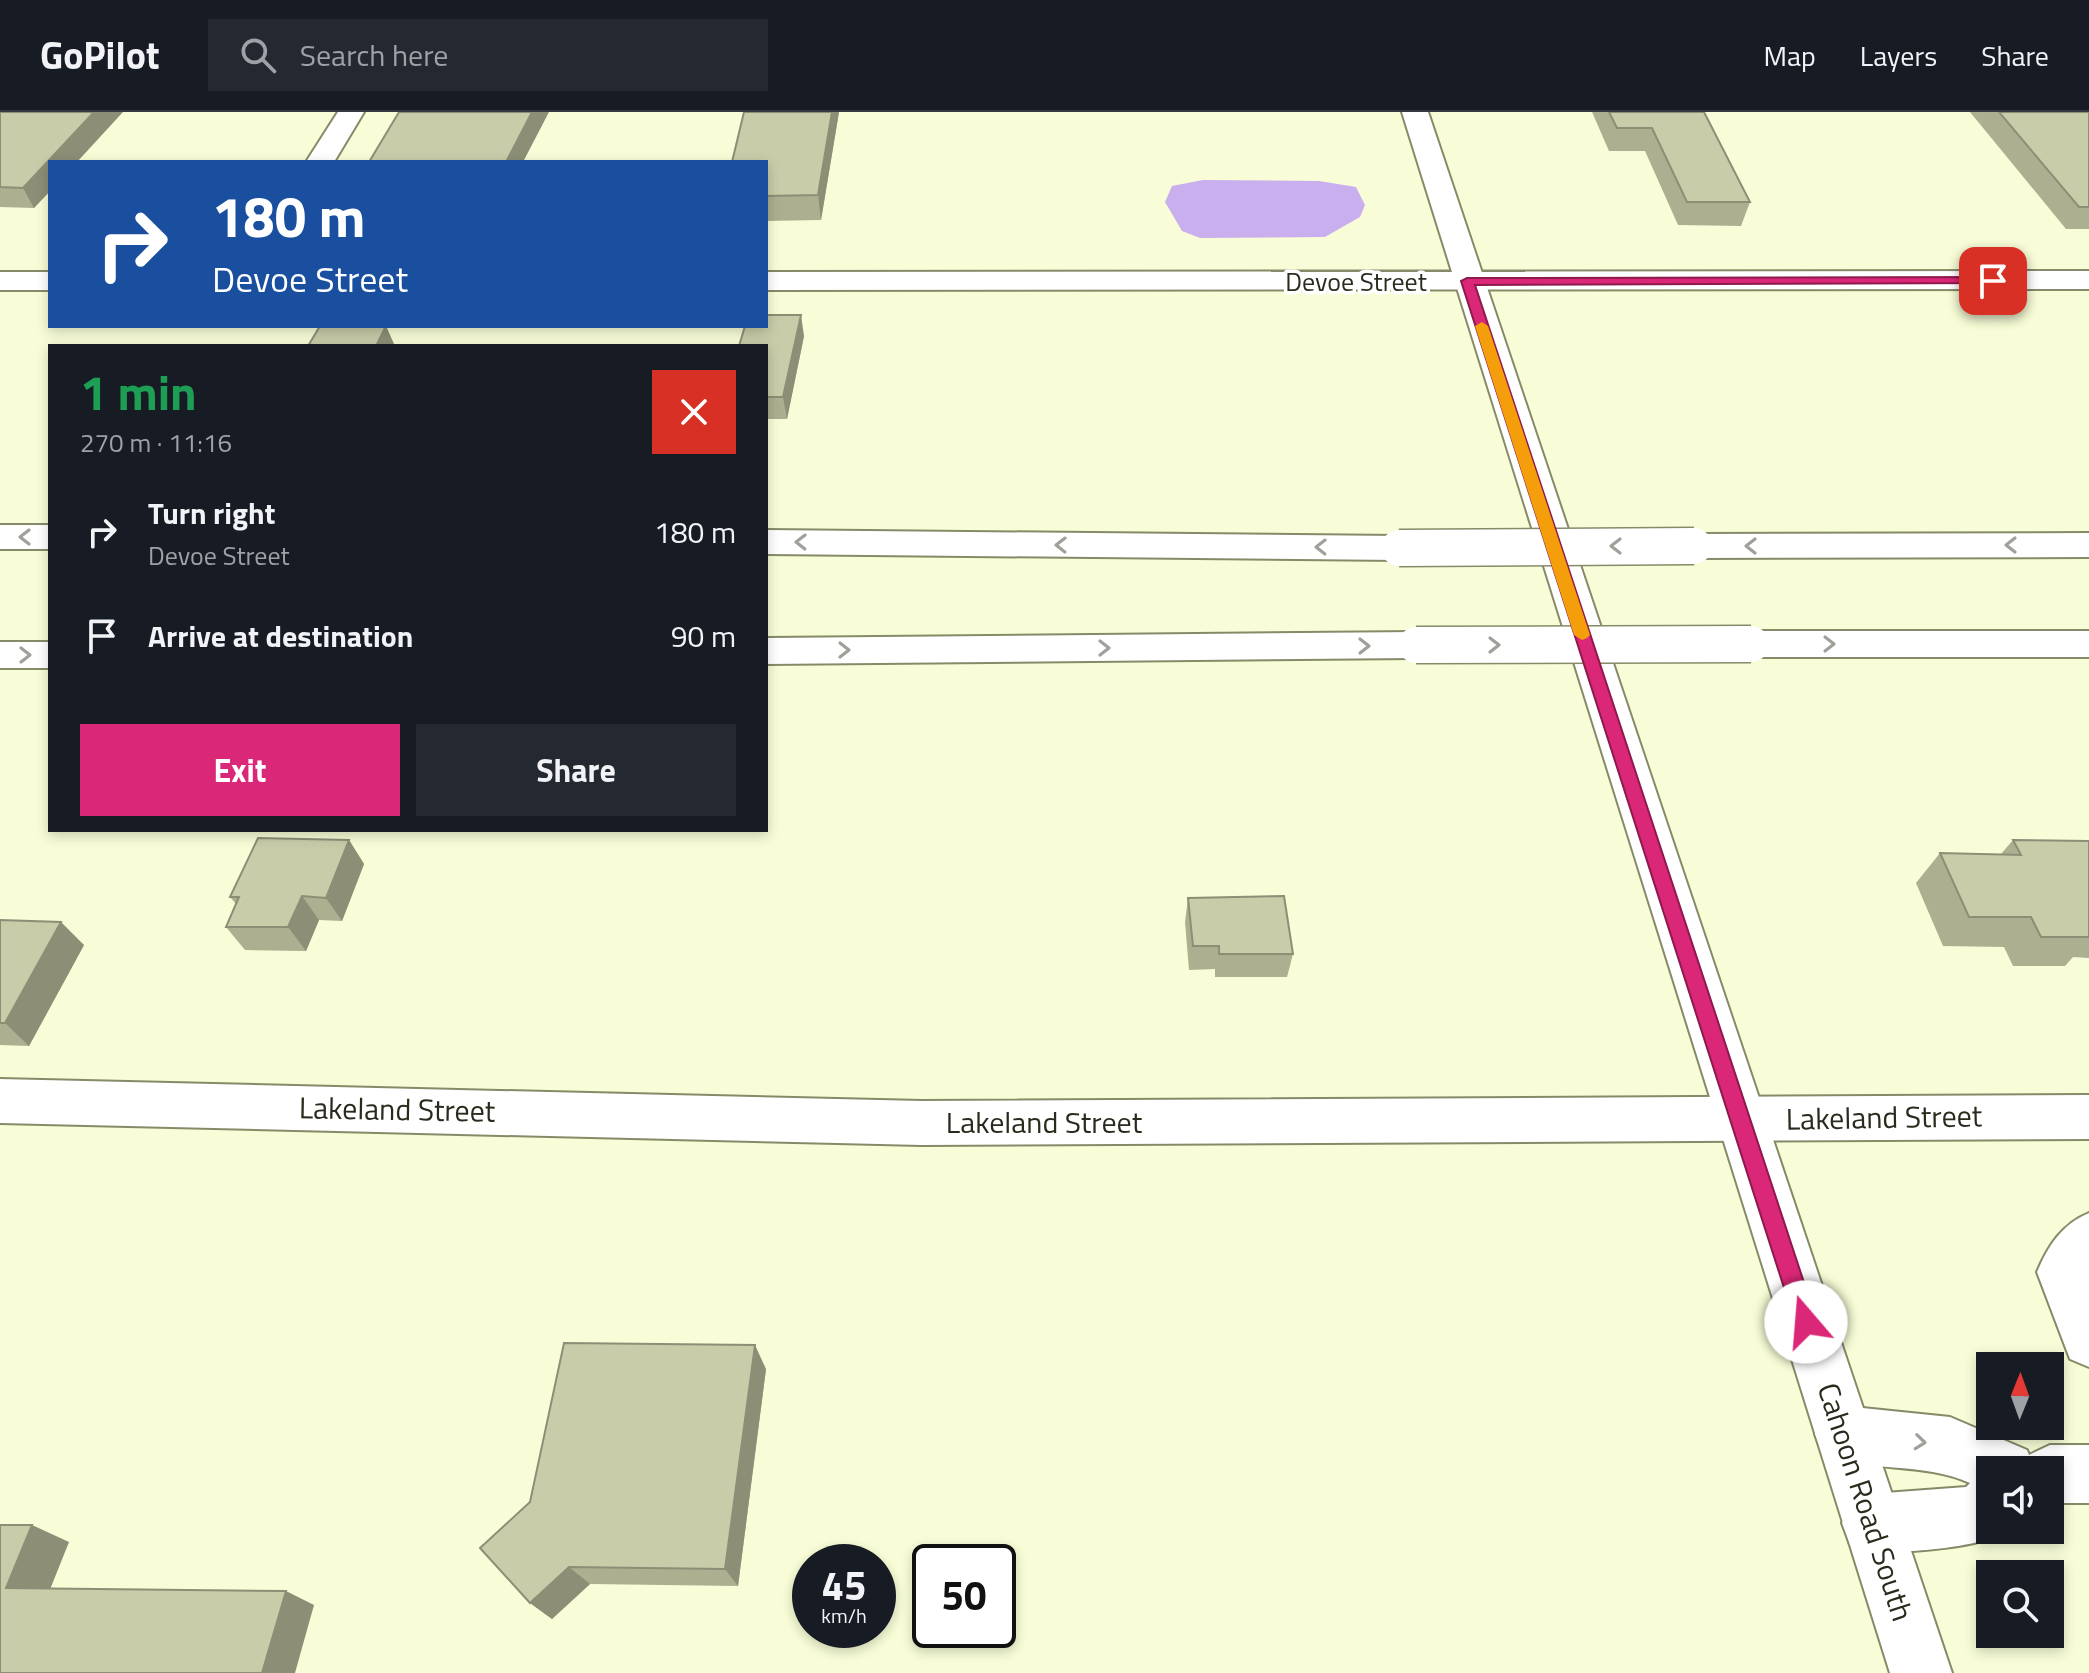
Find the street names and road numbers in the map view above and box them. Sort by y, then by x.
street label: Devoe Street [1285,262,1427,301]
street label: Lakeland Street [298,1084,496,1134]
street label: Lakeland Street [1785,1092,1983,1142]
street label: Lakeland Street [946,1099,1143,1145]
street label: Cahoon Road South [1806,1377,1926,1627]

